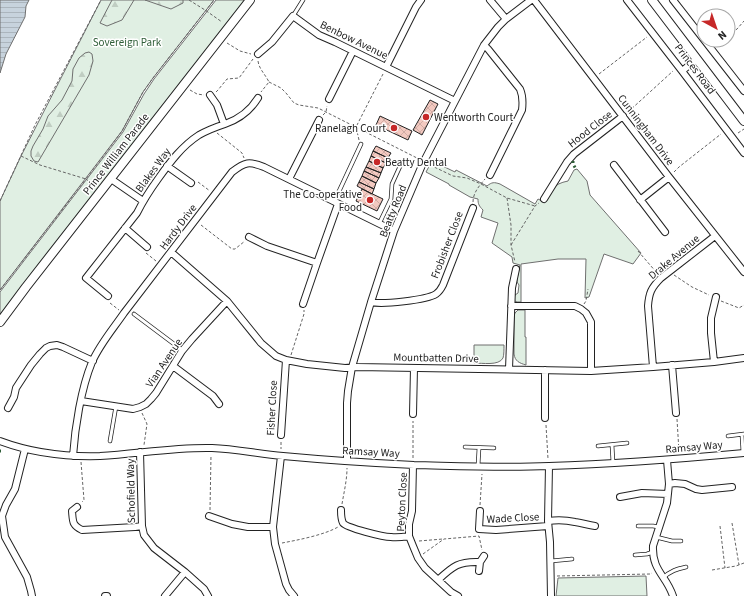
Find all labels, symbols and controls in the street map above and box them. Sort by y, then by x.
north arrow [696,8,736,48]
street label: Benbow Avenue [317,17,391,63]
text: N [714,27,730,43]
park label: Sovereign Park [93,35,162,50]
street label: Princes Road [671,41,719,97]
street label: Cunningham Drive [614,91,678,169]
street label: Hood Close [565,107,616,151]
street label: Prince William Parade [79,110,153,198]
place label: Wentworth Court [434,110,513,125]
marker: Wentworth Court [421,112,431,122]
place label: Ranelagh Court [315,121,386,136]
marker: Ranelagh Court [389,123,399,133]
street label: Blakes Way [132,145,174,195]
place label: Beatty Dental [385,155,447,170]
marker: Beatty Dental [372,157,382,167]
street label: Beatty Road [376,183,410,239]
place label: The Co-operative Food [283,187,363,215]
marker: The Co-operative Food [365,195,375,205]
street label: Hardy Drive [156,201,200,253]
street label: Frobisher Close [427,209,467,281]
street label: Drake Avenue [645,231,703,283]
street label: Vian Avenue [142,335,186,390]
street label: Mountbatten Drive [393,350,479,366]
street label: Fisher Close [263,379,281,436]
street label: Ramsay Way [665,437,723,457]
street label: Ramsay Way [342,443,400,461]
street label: Schofield Way [123,459,139,523]
street label: Peyton Close [393,471,411,532]
street label: Wade Close [486,509,540,527]

